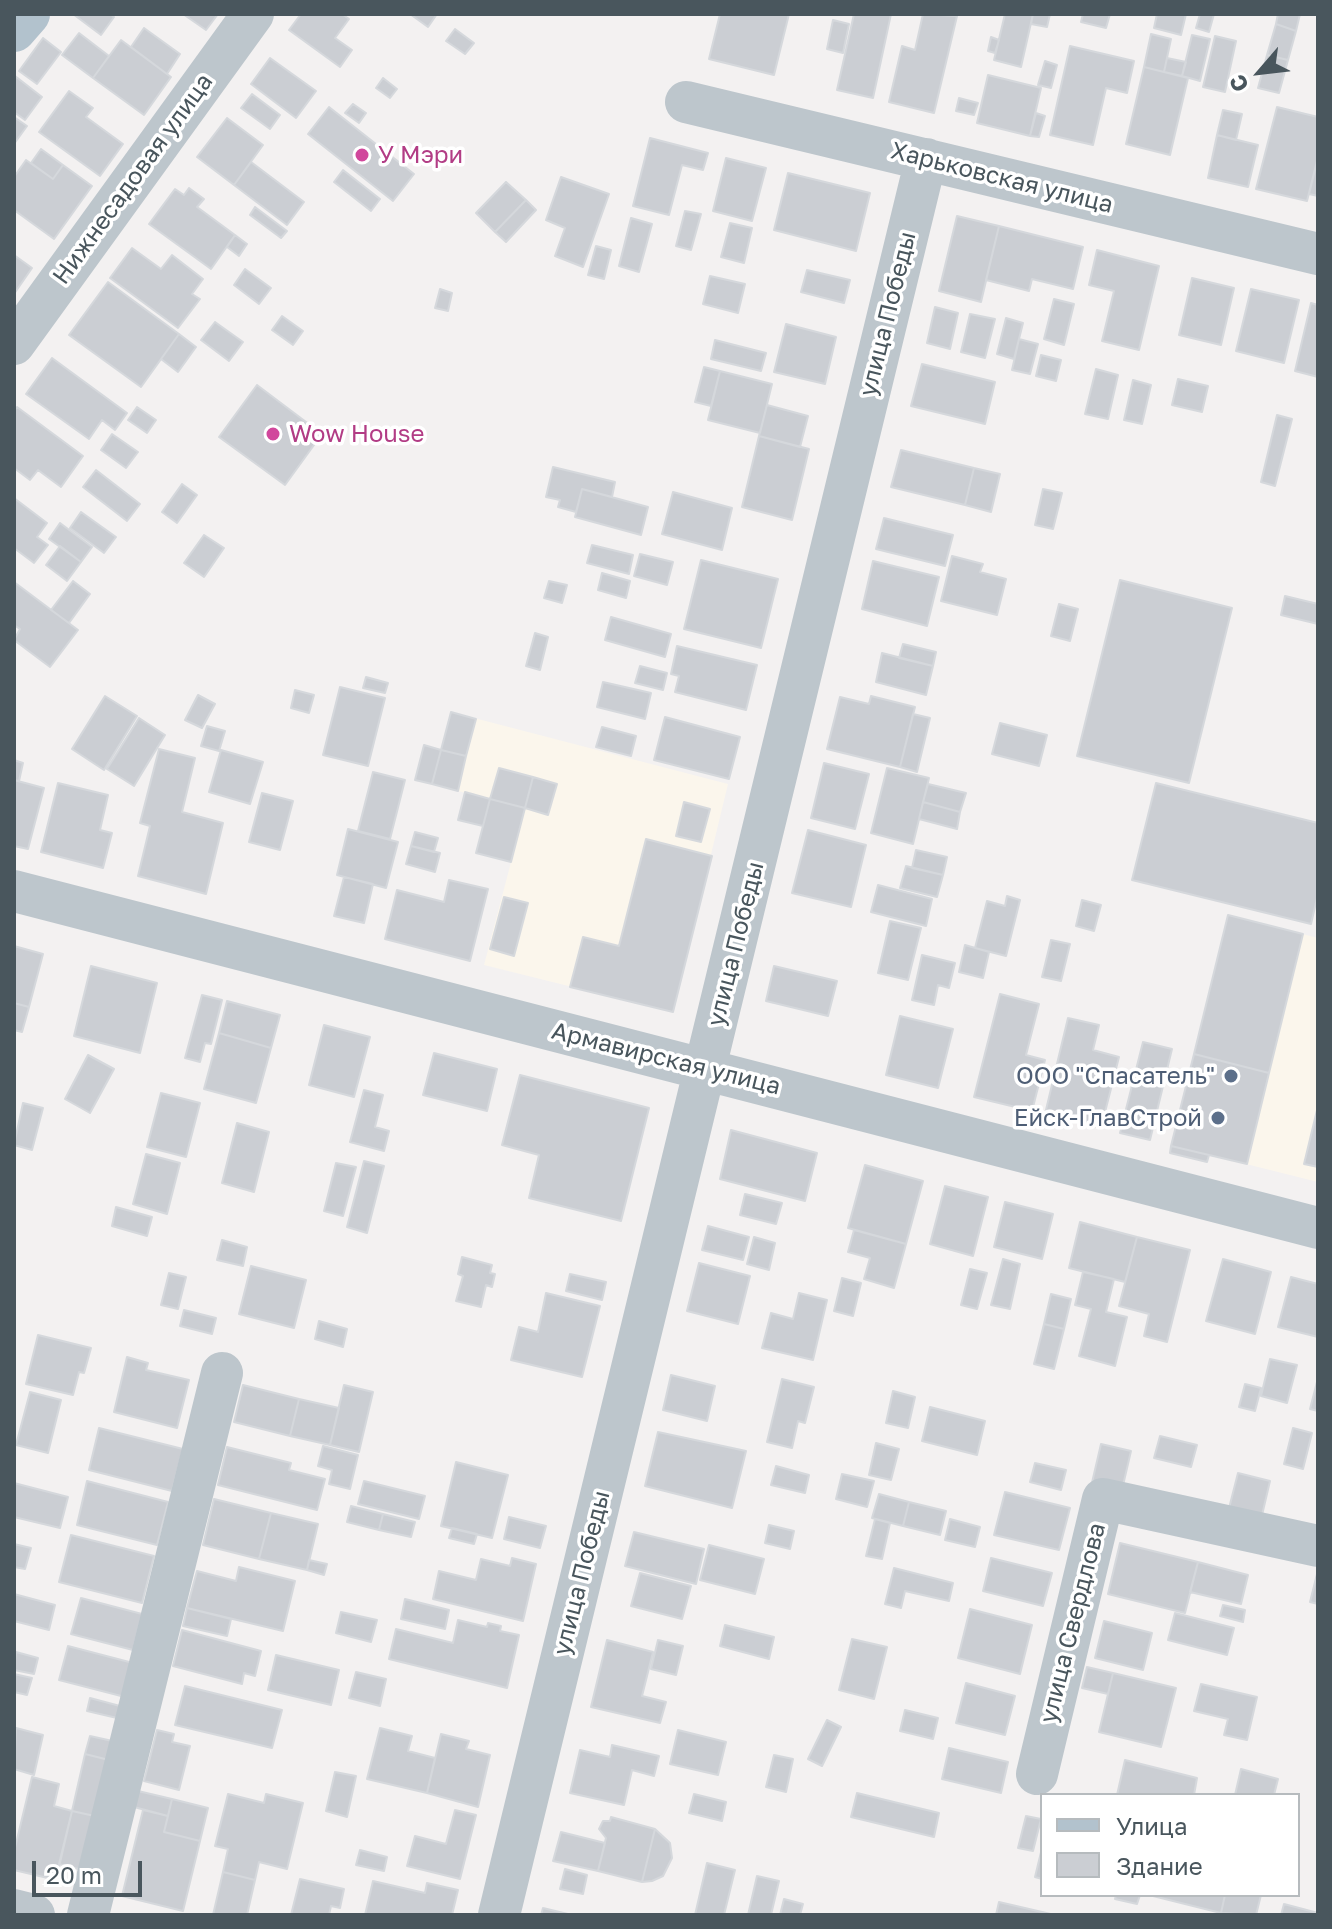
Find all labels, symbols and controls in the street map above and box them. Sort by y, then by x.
north arrow [1220,32,1300,112]
street label: Нижнесадовая улица [47,68,219,290]
text: С [1223,70,1254,97]
street label: Харьковская улица [888,136,1116,220]
place label: У Мэри [378,141,463,169]
marker: У Мэри [353,146,371,164]
street label: улица Победы [854,229,922,399]
place label: Wow House [289,420,424,448]
marker: Wow House [264,425,282,443]
street label: улица Победы [702,859,770,1029]
street label: Армавирская улица [549,1017,783,1101]
place label: ООО "Спасатель" [1016,1062,1215,1090]
marker: ООО "Спасатель" [1222,1067,1240,1085]
place label: Ейск-ГлавСтрой [1014,1104,1202,1132]
marker: Ейск-ГлавСтрой [1209,1109,1227,1127]
street label: улица Победы [548,1488,616,1658]
street label: улица Свердлова [1034,1520,1112,1726]
legend [1040,1793,1300,1897]
text: Улица [1116,1811,1188,1840]
scale bar [36,1845,146,1895]
text: Здание [1116,1851,1203,1880]
text: 20 m [46,1860,102,1889]

